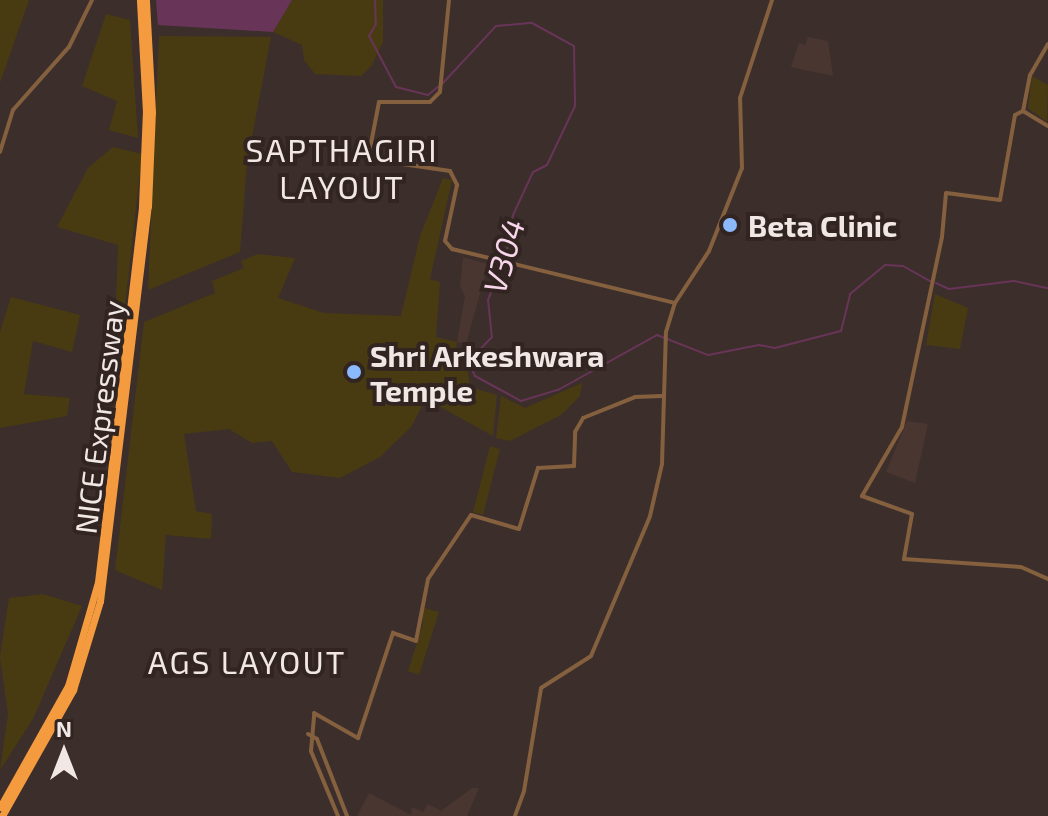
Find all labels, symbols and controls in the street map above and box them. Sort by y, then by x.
district label: SAPTHAGIRI LAYOUT [245,131,439,206]
place label: Beta Clinic [748,207,897,243]
water label: V304 [474,214,532,298]
marker: Beta Clinic [719,214,741,236]
street label: NICE Expressway [67,298,131,536]
place label: Shri Arkeshwara Temple [370,337,605,408]
marker: Shri Arkeshwara Temple [345,363,363,381]
district label: AGS LAYOUT [148,642,346,680]
north arrow [24,712,104,792]
text: N [56,715,72,741]

